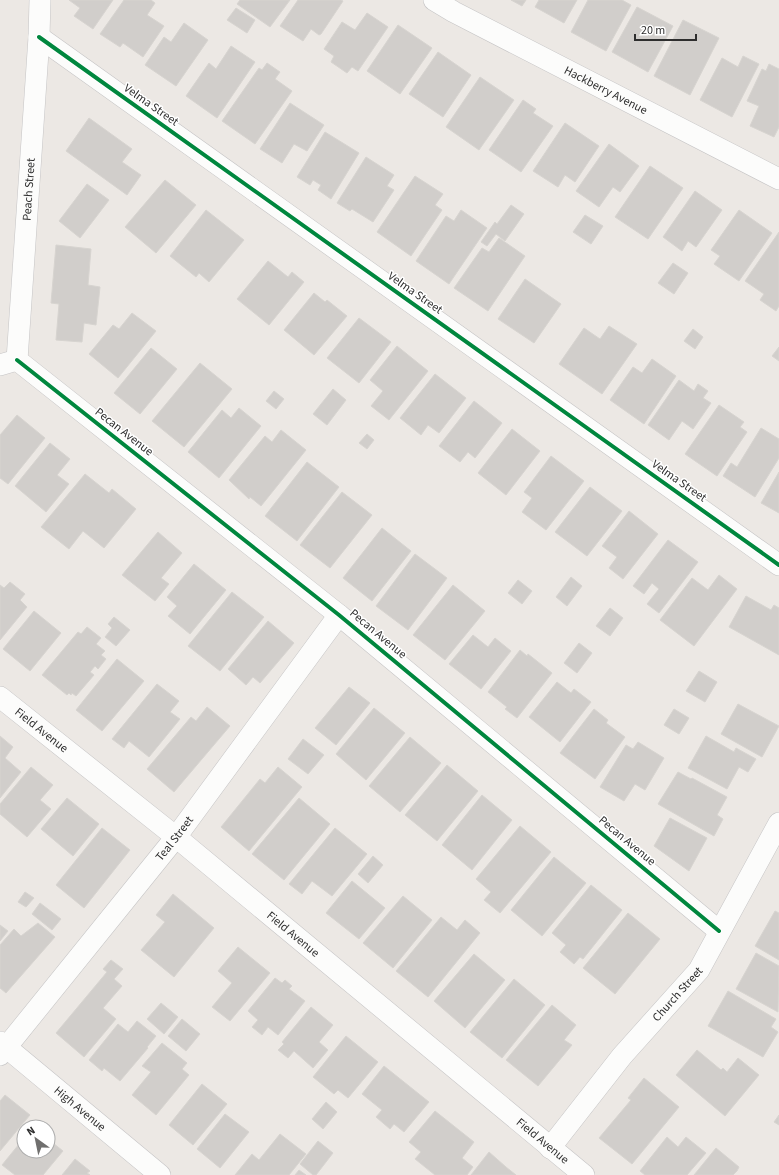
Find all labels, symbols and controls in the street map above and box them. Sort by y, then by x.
scale bar [635,16,696,42]
text: 20 m [641,22,665,39]
street label: Hackberry Avenue [561,62,650,119]
street label: Velma Street [120,80,182,130]
street label: Peach Street [18,157,39,221]
street label: Velma Street [384,268,446,318]
street label: Pecan Avenue [91,404,157,460]
street label: Velma Street [648,456,710,506]
street label: Pecan Avenue [346,605,410,663]
street label: Field Avenue [11,703,72,757]
street label: Teal Street [151,812,197,865]
street label: Pecan Avenue [595,812,659,870]
street label: Field Avenue [263,907,323,961]
street label: Church Street [648,963,707,1025]
street label: High Avenue [50,1082,110,1135]
street label: Field Avenue [513,1114,573,1168]
north arrow [16,1119,56,1159]
text: N [24,1123,38,1139]

